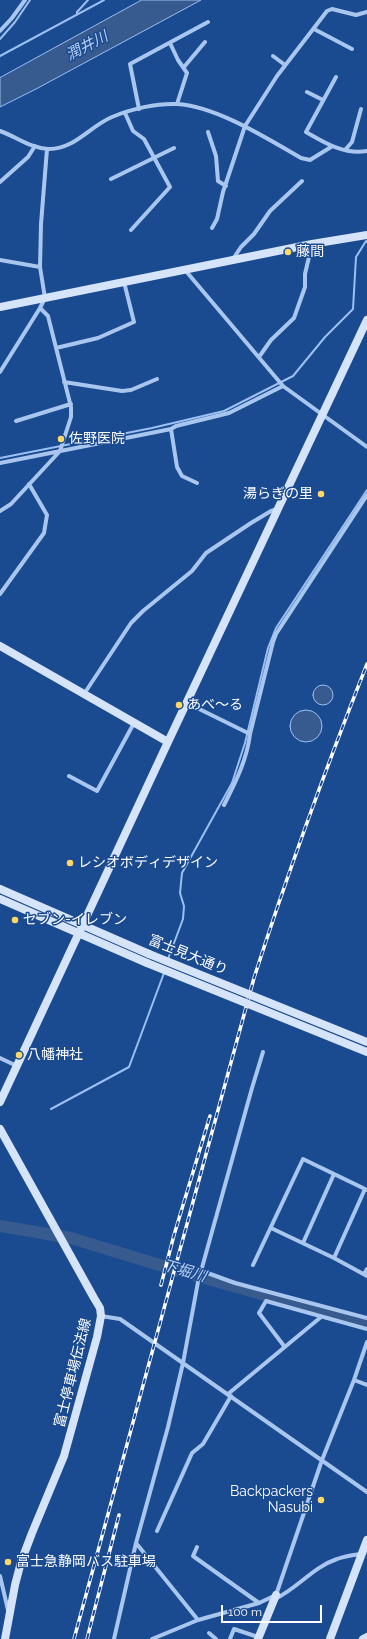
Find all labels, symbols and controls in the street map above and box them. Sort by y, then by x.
water label: 潤井川 [63,27,111,65]
place label: 藤間 [296,244,324,260]
marker: 藤間 [283,247,293,257]
place label: 佐野医院 [69,431,125,447]
marker: 佐野医院 [56,434,66,444]
place label: 湯らぎの里 [243,486,313,502]
marker: 湯らぎの里 [316,489,326,499]
place label: あべ〜る [187,697,243,713]
marker: あべ〜る [174,700,184,710]
place label: レシオボディデザイン [78,855,218,871]
marker: レシオボディデザイン [65,858,75,868]
place label: セブン-イレブン [23,912,127,928]
marker: セブン-イレブン [10,915,20,925]
street label: 富士見大通り [146,931,230,979]
place label: 八幡神社 [27,1047,83,1063]
marker: 八幡神社 [14,1050,24,1060]
water label: 下堀川 [160,1256,208,1286]
street label: 富士停車場伝法線 [51,1317,95,1429]
place label: Backpackers Nasubi [230,1484,313,1516]
marker: Backpackers Nasubi [316,1495,326,1505]
place label: 富士急静岡バス駐車場 [16,1554,156,1570]
marker: 富士急静岡バス駐車場 [3,1557,13,1567]
scale bar [223,1597,324,1623]
text: 100 m [228,1605,262,1619]

